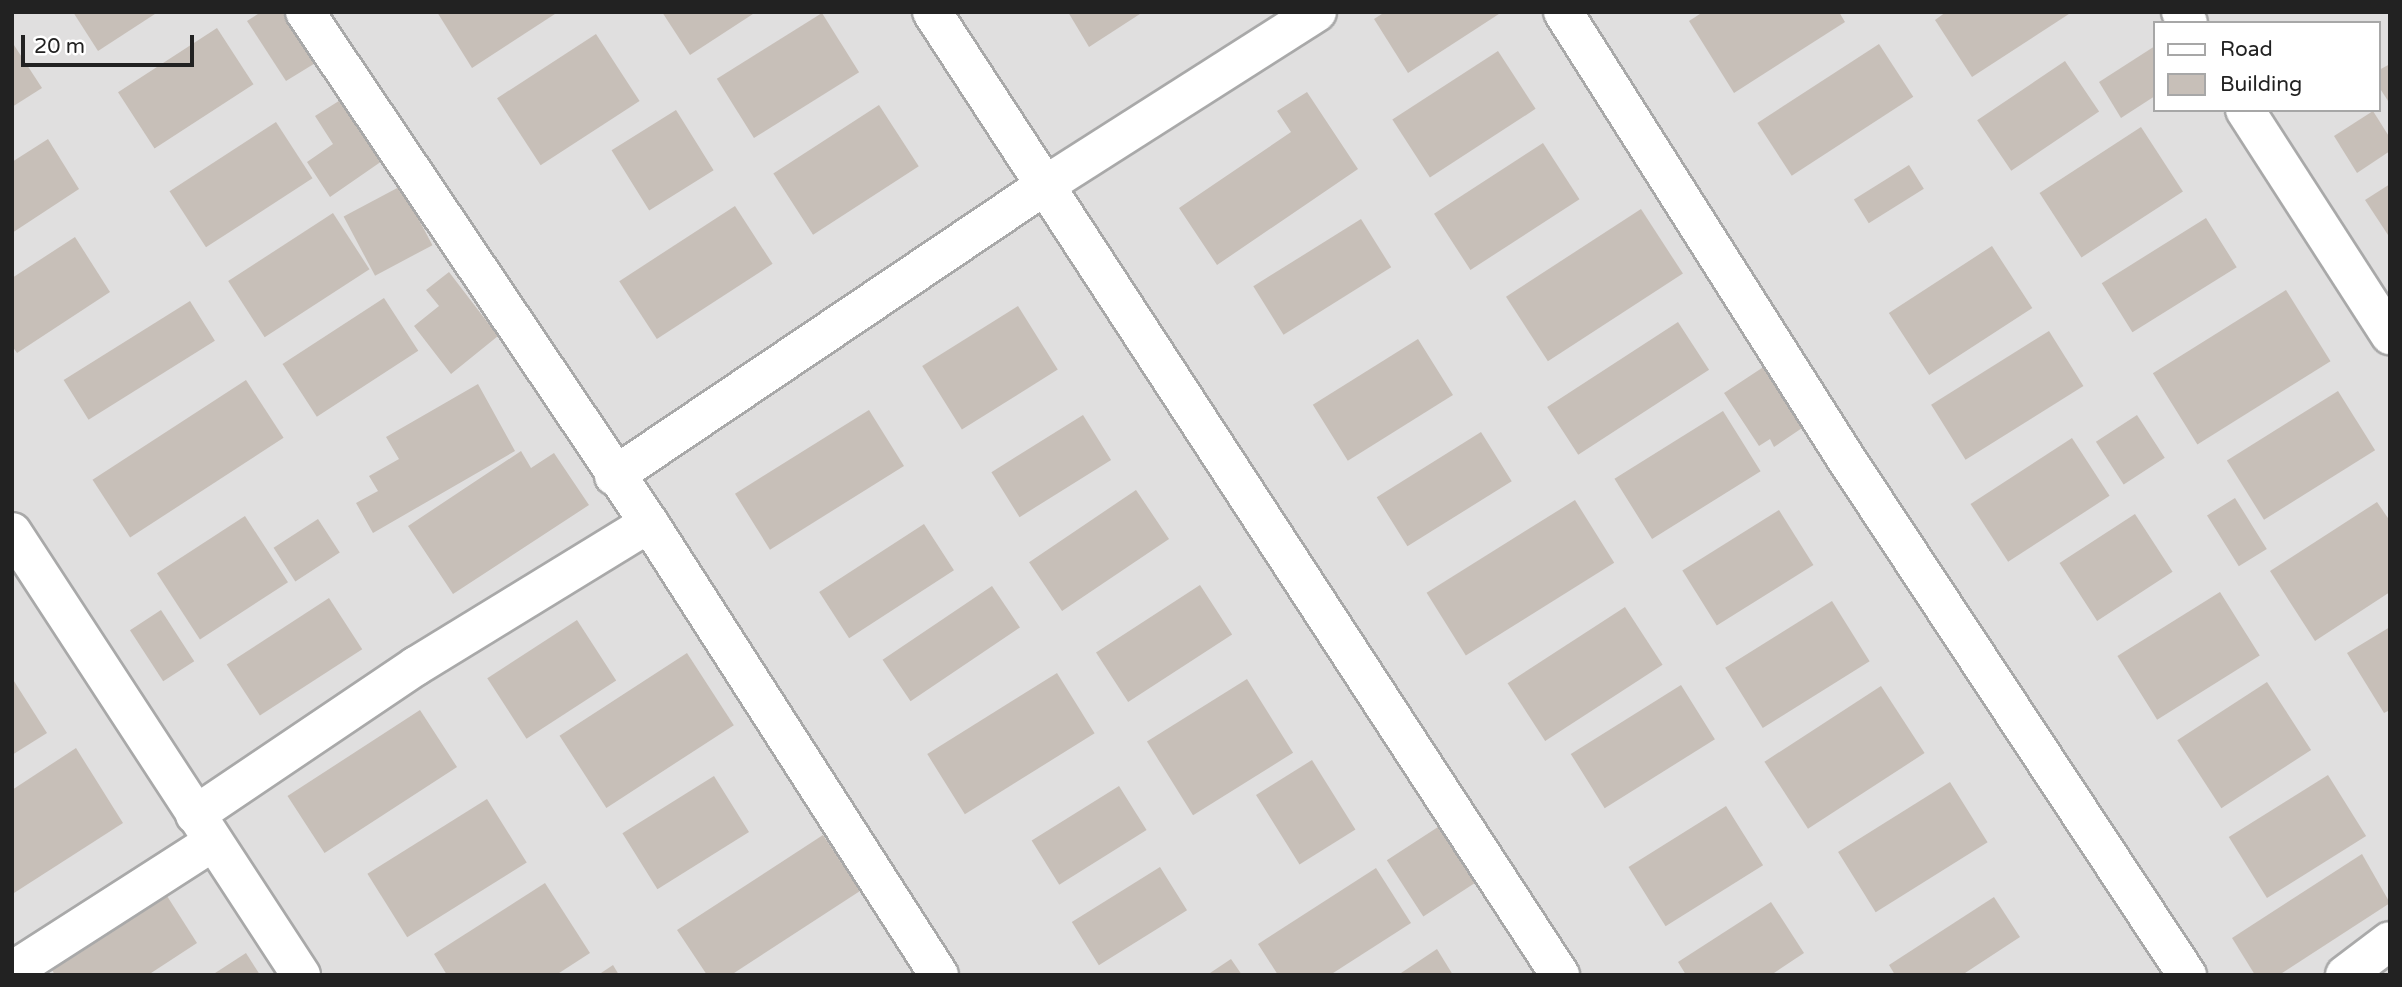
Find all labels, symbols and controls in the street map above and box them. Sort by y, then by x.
scale bar [24,21,198,65]
legend [2154,21,2381,112]
text: 20 m [34,34,85,59]
text: Road [2220,37,2273,62]
text: Building [2220,72,2302,97]

